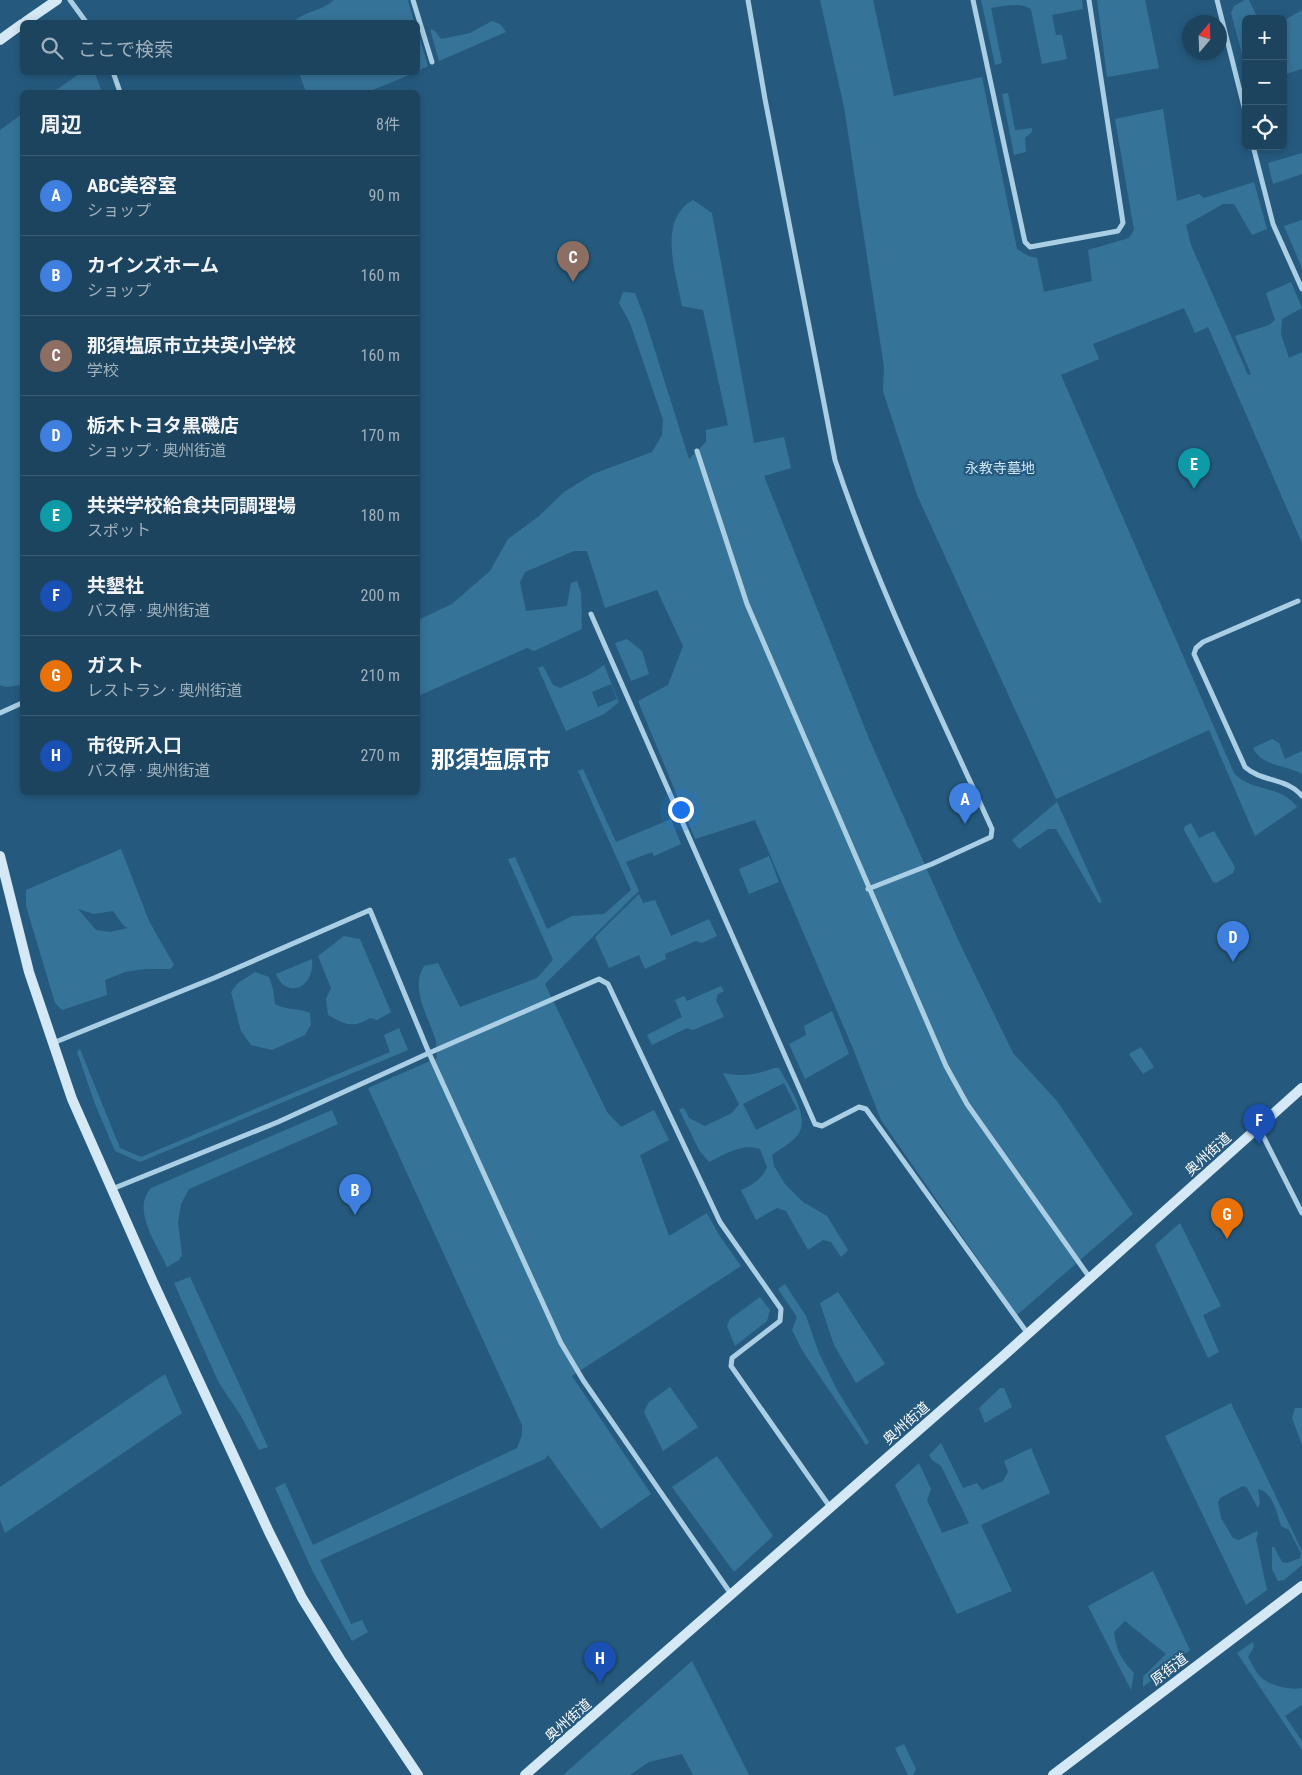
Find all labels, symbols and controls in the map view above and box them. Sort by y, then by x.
north arrow [1182,15,1227,60]
map controls [1242,15,1287,150]
button: + [1242,15,1287,60]
search box [20,20,420,75]
icon: search [38,34,66,62]
text: ここで検索 [78,38,173,61]
button: − [1242,60,1287,105]
button: locate [1242,105,1287,150]
text: 周辺 [40,113,82,137]
text: 8件 [376,115,400,134]
text: ABC美容室 [87,174,177,197]
text: A [51,186,61,205]
text: 90 m [368,186,400,205]
text: ショップ [87,201,151,220]
pin: C [557,241,589,282]
text: カインズホーム [87,254,219,277]
text: B [52,266,60,285]
text: 160 m [361,266,400,285]
text: ショップ [87,281,151,300]
text: 那須塩原市立共英小学校 [87,334,296,357]
text: C [51,346,61,365]
text: 160 m [361,346,400,365]
text: 学校 [87,361,119,380]
text: 栃木トヨタ黒磯店 [87,414,239,437]
text: D [51,426,61,445]
text: 170 m [361,426,400,445]
text: ショップ · 奥州街道 [87,441,226,460]
pin: E [1178,448,1210,489]
park label: 永教寺墓地 [965,460,1035,476]
text: 共栄学校給食共同調理場 [87,494,296,517]
text: E [52,506,60,525]
text: 180 m [361,506,400,525]
text: スポット [87,521,151,540]
text: 共墾社 [87,574,144,597]
text: F [52,586,60,605]
text: 200 m [361,586,400,605]
text: バス停 · 奥州街道 [87,601,210,620]
text: ガスト [87,654,144,677]
text: G [51,666,61,685]
text: 210 m [361,666,400,685]
text: レストラン · 奥州街道 [87,681,242,700]
text: 市役所入口 [87,734,182,757]
text: H [51,746,61,765]
text: 270 m [361,746,400,765]
district label: 那須塩原市 [431,746,551,774]
text: バス停 · 奥州街道 [87,761,210,780]
pin: A [949,783,981,824]
your location [668,797,694,823]
pin: D [1217,921,1249,962]
pin: F [1243,1104,1275,1145]
street label: 奥州街道 [1182,1129,1234,1179]
pin: B [339,1174,371,1215]
pin: G [1211,1198,1243,1239]
street label: 奥州街道 [880,1399,932,1447]
pin: H [584,1642,616,1683]
street label: 原街道 [1147,1650,1191,1688]
street label: 奥州街道 [542,1696,594,1744]

